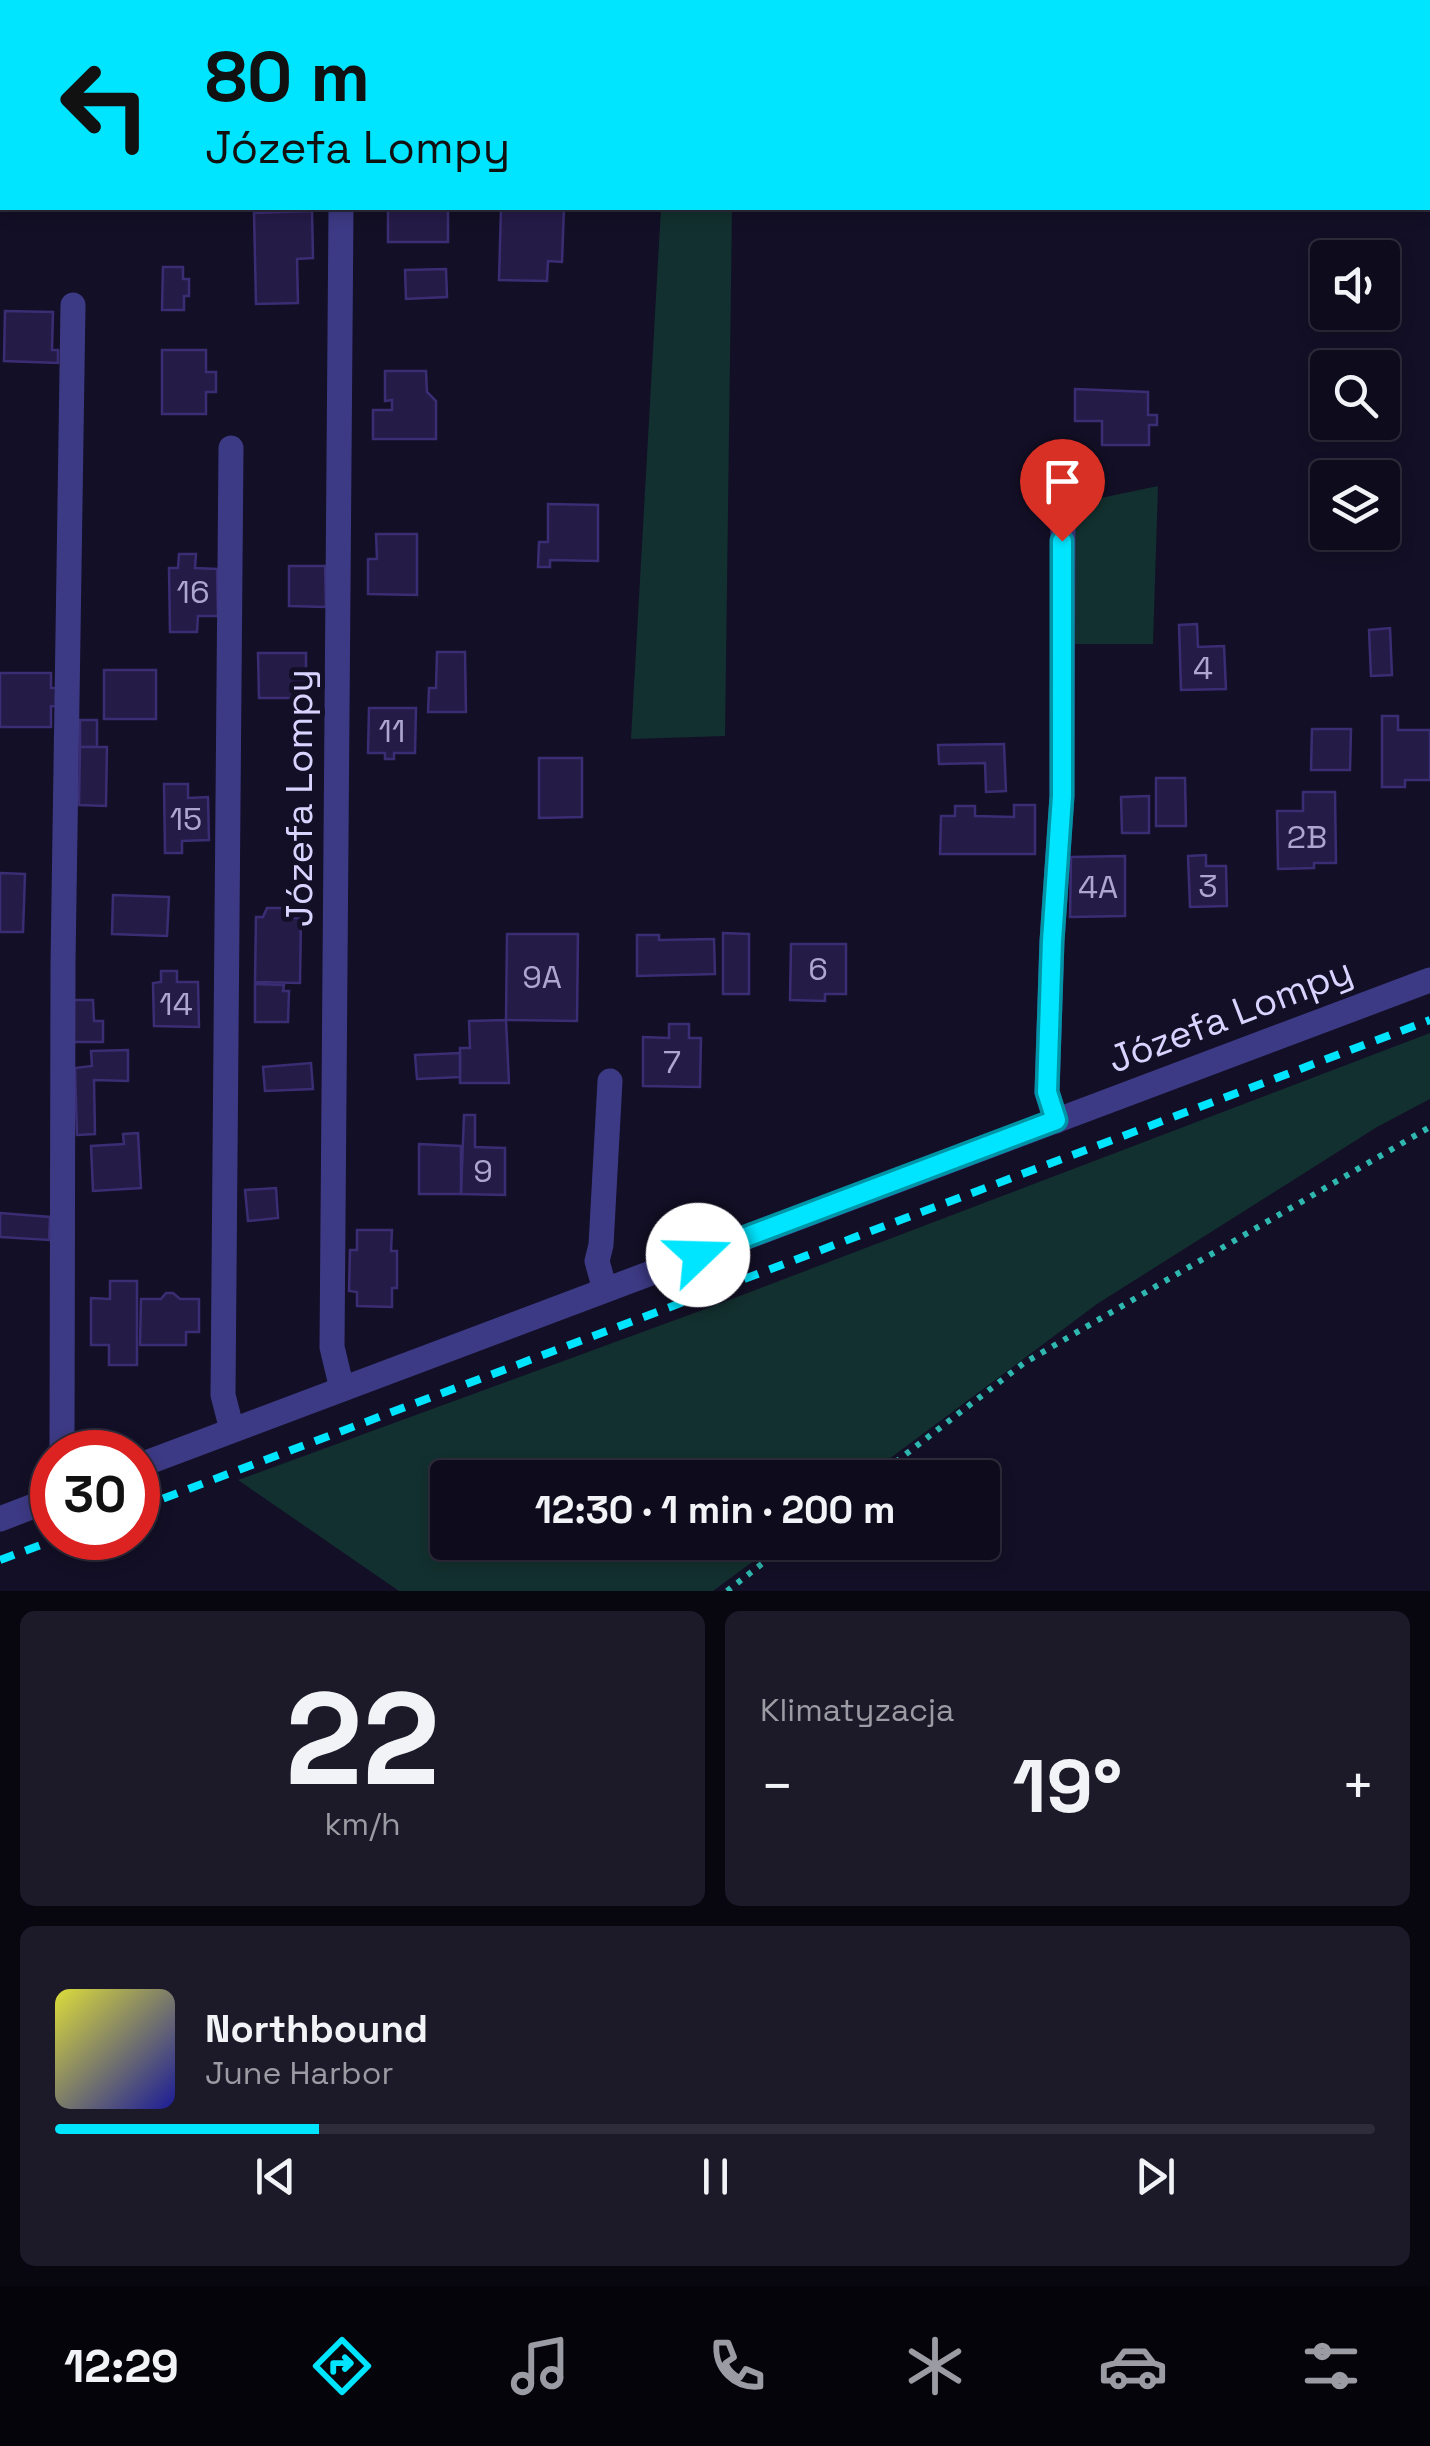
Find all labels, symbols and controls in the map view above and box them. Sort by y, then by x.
text: 80 m [205,32,370,121]
icon: left [40,40,170,170]
text: Józefa Lompy [205,119,510,176]
map controls [1310,240,1400,550]
button: sound [1310,240,1400,330]
button: search [1310,350,1400,440]
pin [1020,439,1105,542]
icon: arrive [1035,454,1090,509]
button: layers [1310,460,1400,550]
house number: 16 [177,572,209,612]
house number: 4 [1193,648,1213,688]
street label: Józefa Lompy [275,669,323,927]
house number: 11 [379,711,405,751]
house number: 15 [170,799,202,839]
house number: 2B [1287,817,1327,857]
house number: 3 [1198,866,1218,906]
house number: 4A [1078,867,1118,907]
street label: Józefa Lompy [1101,946,1359,1084]
house number: 6 [808,949,828,989]
house number: 9A [522,957,562,997]
house number: 14 [159,984,193,1024]
house number: 7 [663,1042,681,1082]
house number: 9 [473,1151,493,1191]
position arrow [646,1203,750,1307]
speed limit sign: 30 [30,1430,160,1560]
text: 12:30 · 1 min · 200 m [535,1486,895,1534]
text: 22 [285,1656,440,1822]
text: Klimatyzacja [760,1690,954,1730]
text: 19° [1013,1738,1122,1834]
text: − [760,1751,794,1821]
text: + [1341,1751,1375,1821]
text: km/h [324,1804,401,1844]
text: Northbound [205,2005,428,2053]
text: June Harbor [205,2053,393,2093]
icon: previous [248,2149,303,2204]
icon: pause [688,2149,743,2204]
icon: next [1128,2149,1183,2204]
icon: directions [307,2331,377,2401]
icon: music [505,2331,575,2401]
icon: phone [702,2331,772,2401]
icon: climate [900,2331,970,2401]
icon: car [1098,2331,1168,2401]
icon: filters [1296,2331,1366,2401]
text: 12:29 [64,2338,179,2395]

